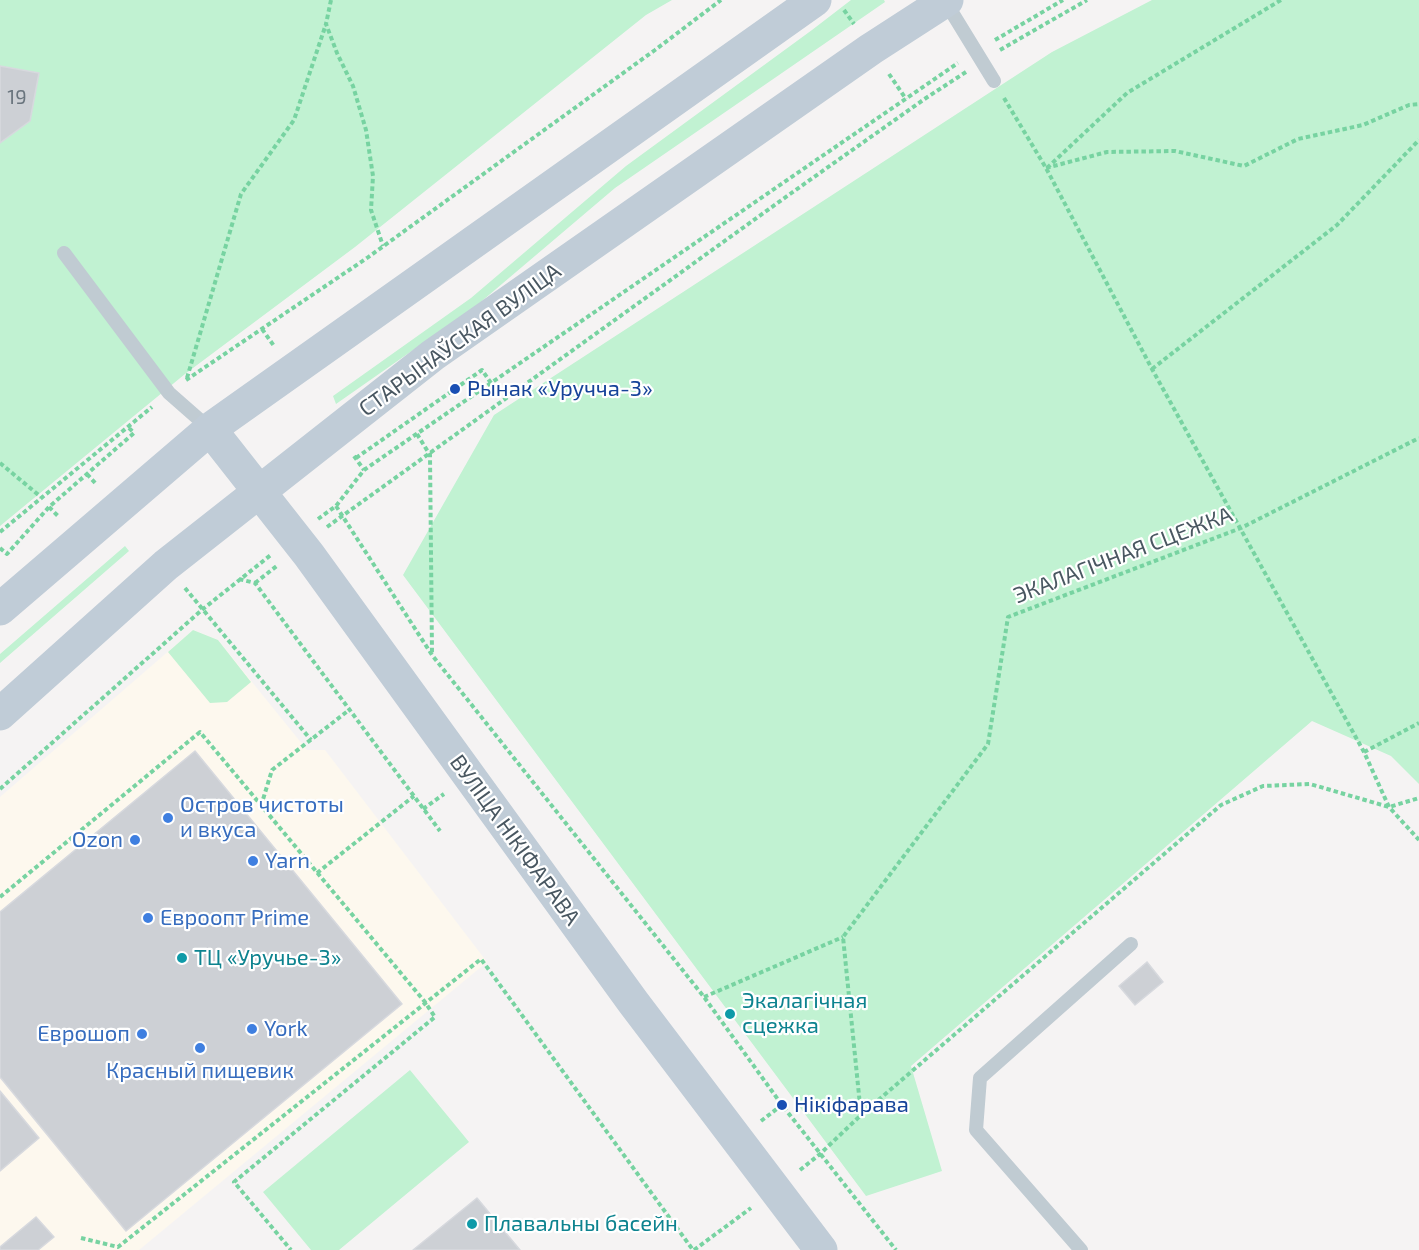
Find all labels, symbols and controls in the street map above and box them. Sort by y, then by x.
house number: 19 [7,85,27,109]
street label: СТАРЫНАЎСКАЯ ВУЛІЦА [354,258,566,422]
place label: Рынак «Уручча-3» [467,376,653,402]
marker: Рынак «Уручча-3» [448,382,462,396]
street label: ЭКАЛАГІЧНАЯ СЦЕЖКА [1010,501,1236,609]
street label: ВУЛІЦА НІКІФАРАВА [444,750,586,930]
place label: Остров чистоты и вкуса [180,792,344,843]
marker: Остров чистоты и вкуса [161,811,175,825]
place label: Ozon [72,827,123,853]
marker: Ozon [128,833,142,847]
place label: Yarn [265,848,310,874]
marker: Yarn [246,854,260,868]
place label: Евроопт Prime [160,905,309,931]
marker: Евроопт Prime [141,911,155,925]
place label: ТЦ «Уручье-3» [194,945,341,971]
marker: ТЦ «Уручье-3» [175,951,189,965]
place label: Экалагічная сцежка [742,988,867,1040]
marker: Экалагічная сцежка [723,1007,737,1021]
place label: York [264,1016,308,1042]
place label: Еврошоп [37,1021,130,1047]
marker: York [245,1022,259,1036]
marker: Еврошоп [135,1027,149,1041]
marker: Красный пищевик [193,1041,207,1055]
place label: Красный пищевик [106,1058,294,1084]
place label: Нікіфарава [794,1092,909,1118]
marker: Нікіфарава [775,1098,789,1112]
place label: Плавальны басейн [484,1211,678,1237]
marker: Плавальны басейн [465,1217,479,1231]

